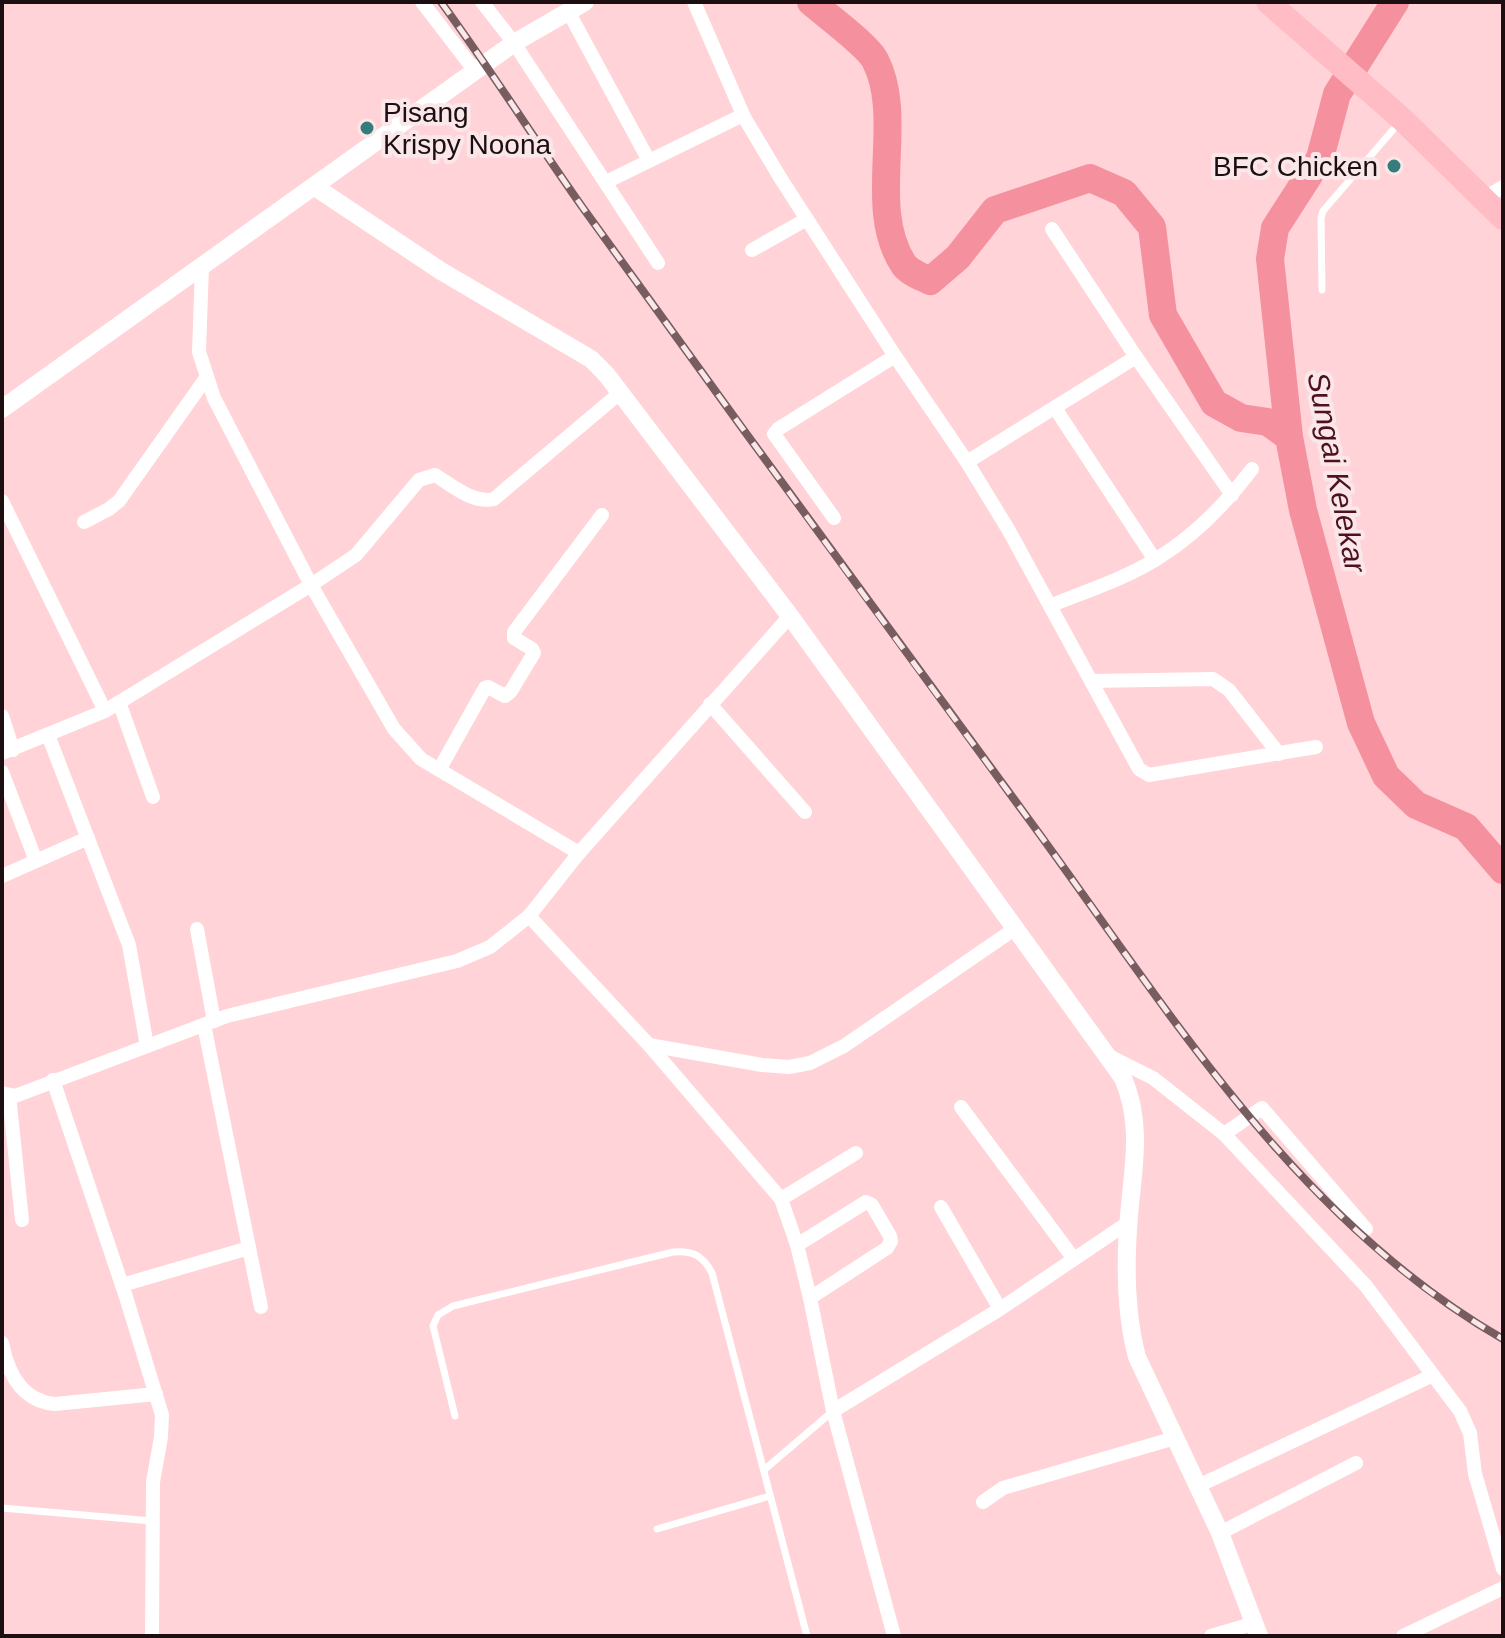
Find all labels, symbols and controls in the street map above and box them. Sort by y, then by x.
place label: Pisang Krispy Noona [383,97,552,160]
marker: Pisang Krispy Noona [358,119,376,137]
place label: BFC Chicken [1213,151,1378,182]
marker: BFC Chicken [1385,157,1403,175]
water label: Sungai Kelekar [1301,369,1373,576]

